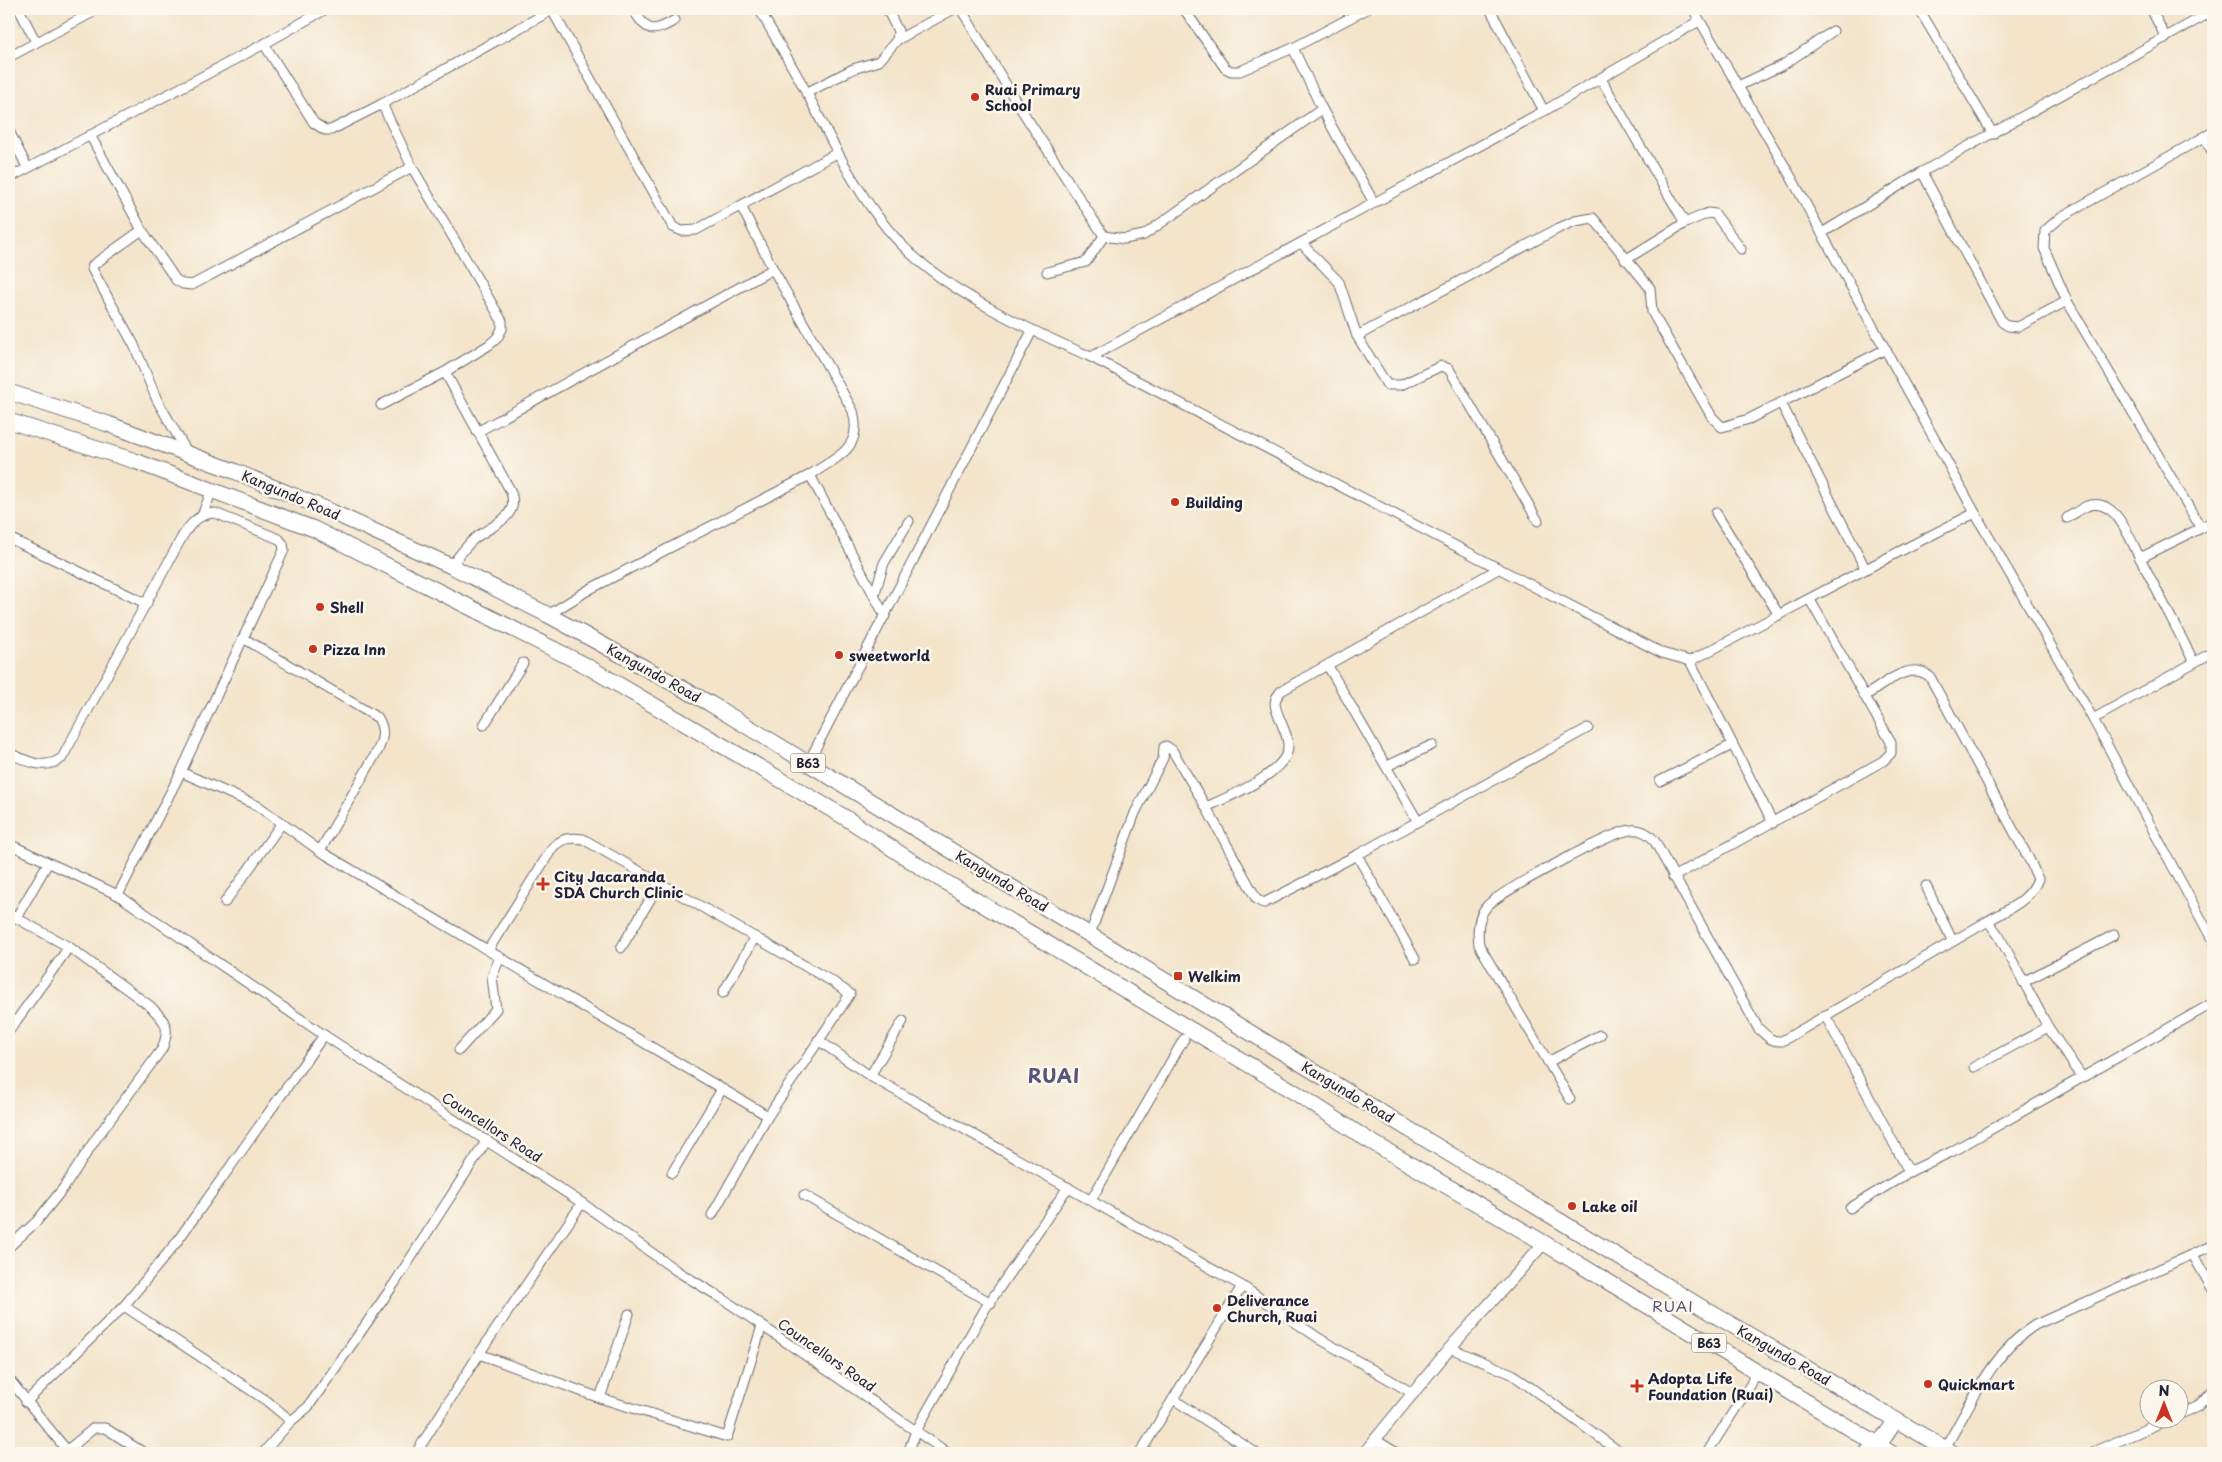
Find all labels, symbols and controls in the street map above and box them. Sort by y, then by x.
place label: Ruai Primary School [985,79,1080,116]
marker: Ruai Primary School [969,91,981,103]
street label: Kangundo Road [239,465,343,525]
place label: Building [1185,492,1243,513]
marker: Building [1169,496,1181,508]
place label: Shell [330,597,364,618]
marker: Shell [314,601,326,613]
street label: Kangundo Road [603,638,705,708]
place label: Pizza Inn [323,639,386,660]
marker: Pizza Inn [307,643,319,655]
place label: sweetworld [849,645,931,666]
marker: sweetworld [833,649,845,661]
road number: B63 [790,754,826,772]
street label: Kangundo Road [952,845,1052,917]
place label: City Jacaranda SDA Church Clinic [554,866,683,903]
marker: City Jacaranda SDA Church Clinic [536,877,550,891]
place label: Welkim [1188,966,1241,987]
marker: Welkim [1172,970,1184,982]
street label: Kangundo Road [1298,1056,1398,1128]
district label: RUAI [1028,1061,1080,1089]
street label: Councellors Road [438,1087,546,1167]
place label: Lake oil [1582,1196,1638,1217]
marker: Lake oil [1566,1200,1578,1212]
place label: Deliverance Church, Ruai [1227,1290,1317,1327]
district label: RUAI [1652,1294,1694,1317]
marker: Deliverance Church, Ruai [1211,1302,1223,1314]
street label: Councellors Road [774,1313,880,1397]
street label: Kangundo Road [1733,1320,1835,1390]
road number: B63 [1692,1334,1726,1352]
place label: Adopta Life Foundation (Ruai) [1648,1368,1773,1405]
place label: Quickmart [1938,1374,2015,1395]
marker: Quickmart [1922,1378,1934,1390]
marker: Adopta Life Foundation (Ruai) [1630,1379,1644,1393]
north arrow [2140,1380,2190,1430]
text: N [2158,1380,2170,1401]

